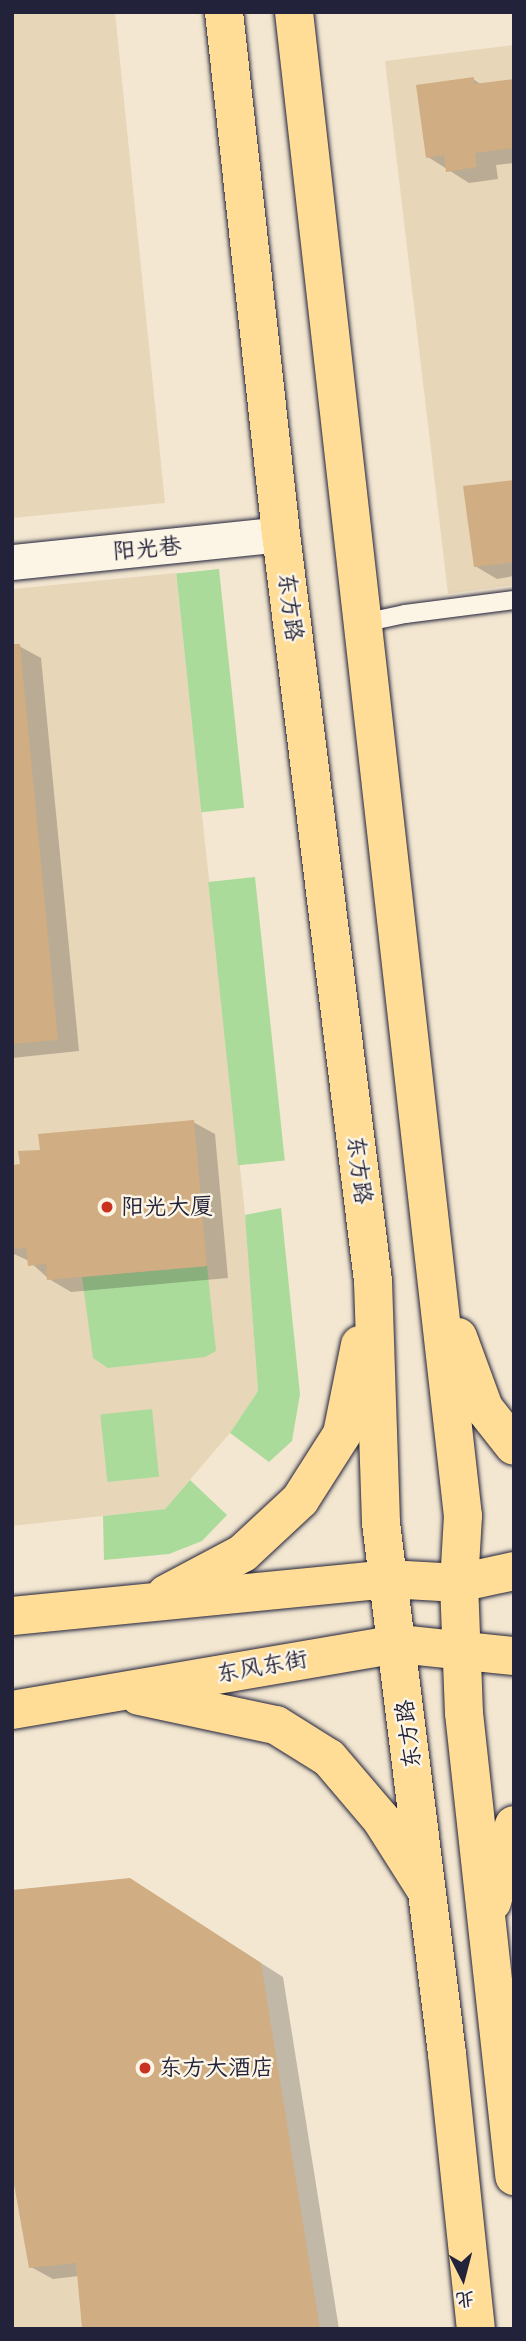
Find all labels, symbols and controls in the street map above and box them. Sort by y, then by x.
street label: 阳光巷 [111,532,183,566]
street label: 东方路 [272,571,308,643]
street label: 东方路 [341,1134,377,1206]
place label: 阳光大厦 [121,1193,213,1221]
marker: 阳光大厦 [99,1199,115,1215]
street label: 东风东街 [214,1645,310,1689]
street label: 东方路 [391,1698,427,1770]
place label: 东方大酒店 [159,2054,274,2082]
marker: 东方大酒店 [137,2060,153,2076]
north arrow [428,2243,498,2313]
text: 北 [455,2287,476,2311]

